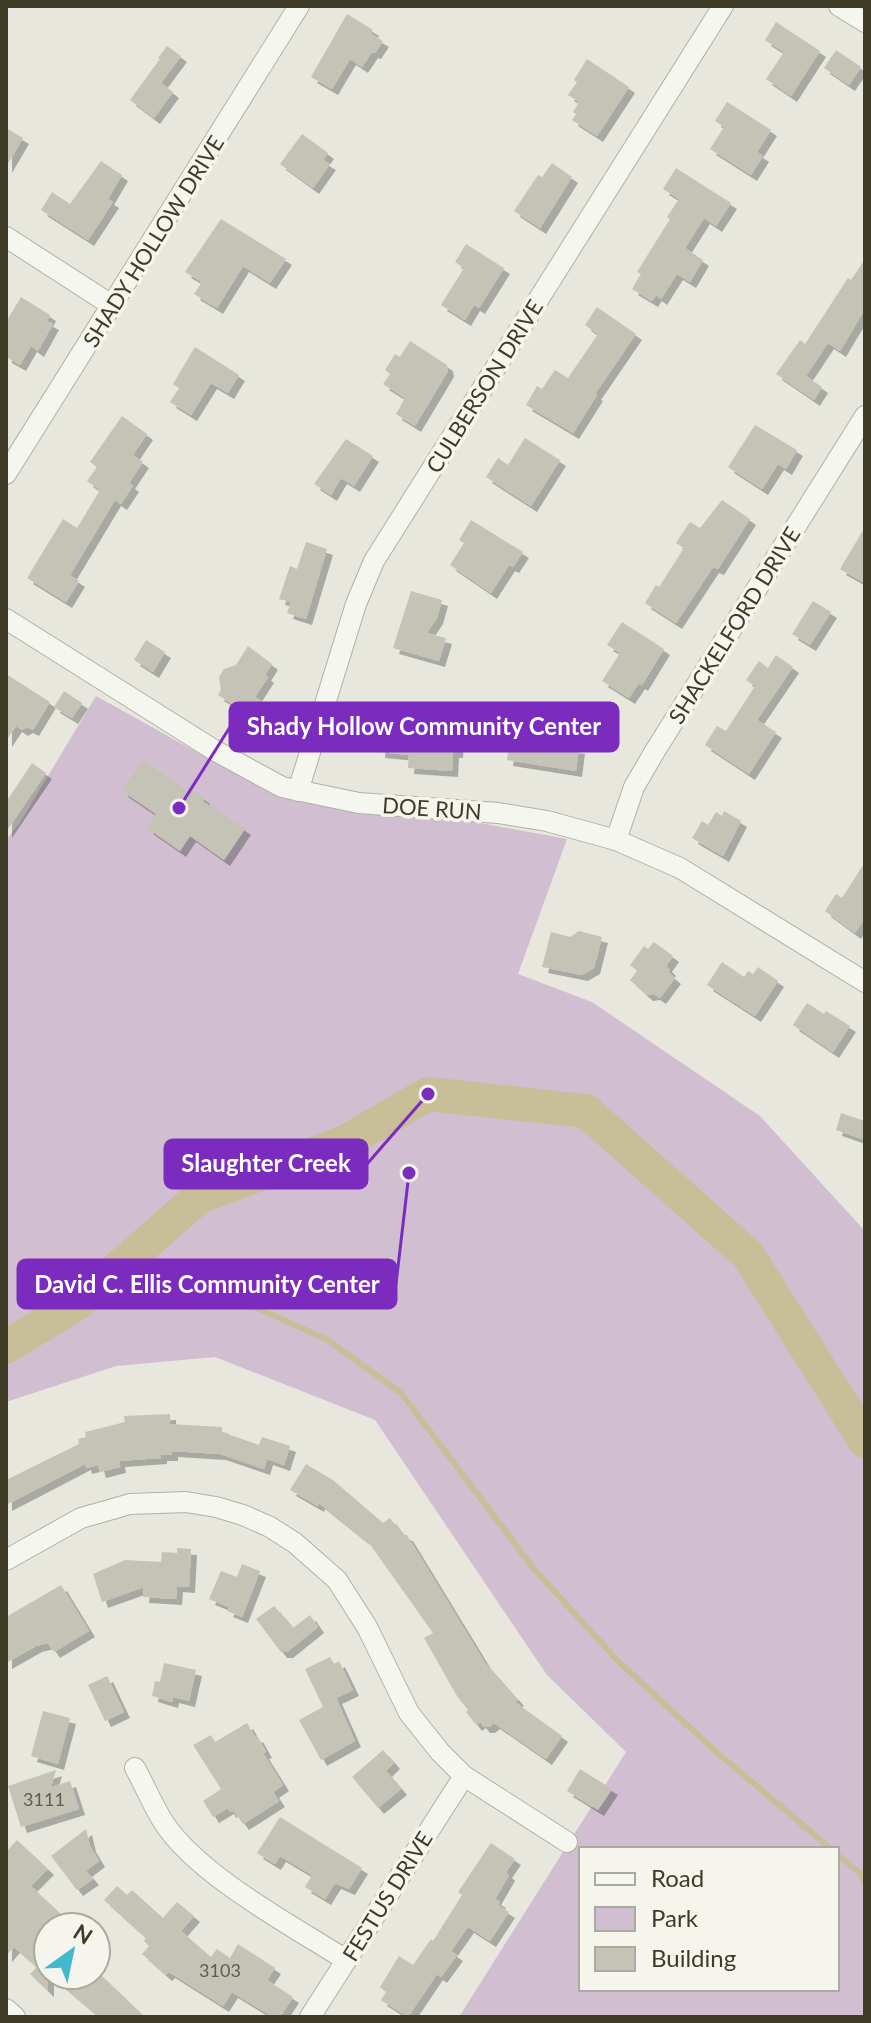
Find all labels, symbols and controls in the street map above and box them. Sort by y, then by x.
street label: SHADY HOLLOW DRIVE [77,130,229,352]
street label: CULBERSON DRIVE [420,294,548,478]
street label: SHACKELFORD DRIVE [662,522,806,728]
callout: Shady Hollow Community Center [230,703,618,751]
text: Shady Hollow Community Center [247,711,601,740]
street label: DOE RUN [381,791,483,825]
callout: Slaughter Creek [165,1140,367,1188]
text: Slaughter Creek [181,1148,351,1177]
callout: David C. Ellis Community Center [18,1260,396,1308]
text: David C. Ellis Community Center [34,1269,380,1298]
house number: 3111 [23,1788,65,1810]
street label: FESTUS DRIVE [336,1826,438,1966]
legend [579,1847,839,1991]
text: Road [651,1863,704,1892]
text: Park [651,1903,699,1932]
north arrow [32,1911,112,1991]
text: N [69,1918,98,1950]
text: Building [651,1943,736,1972]
house number: 3103 [199,1959,241,1981]

